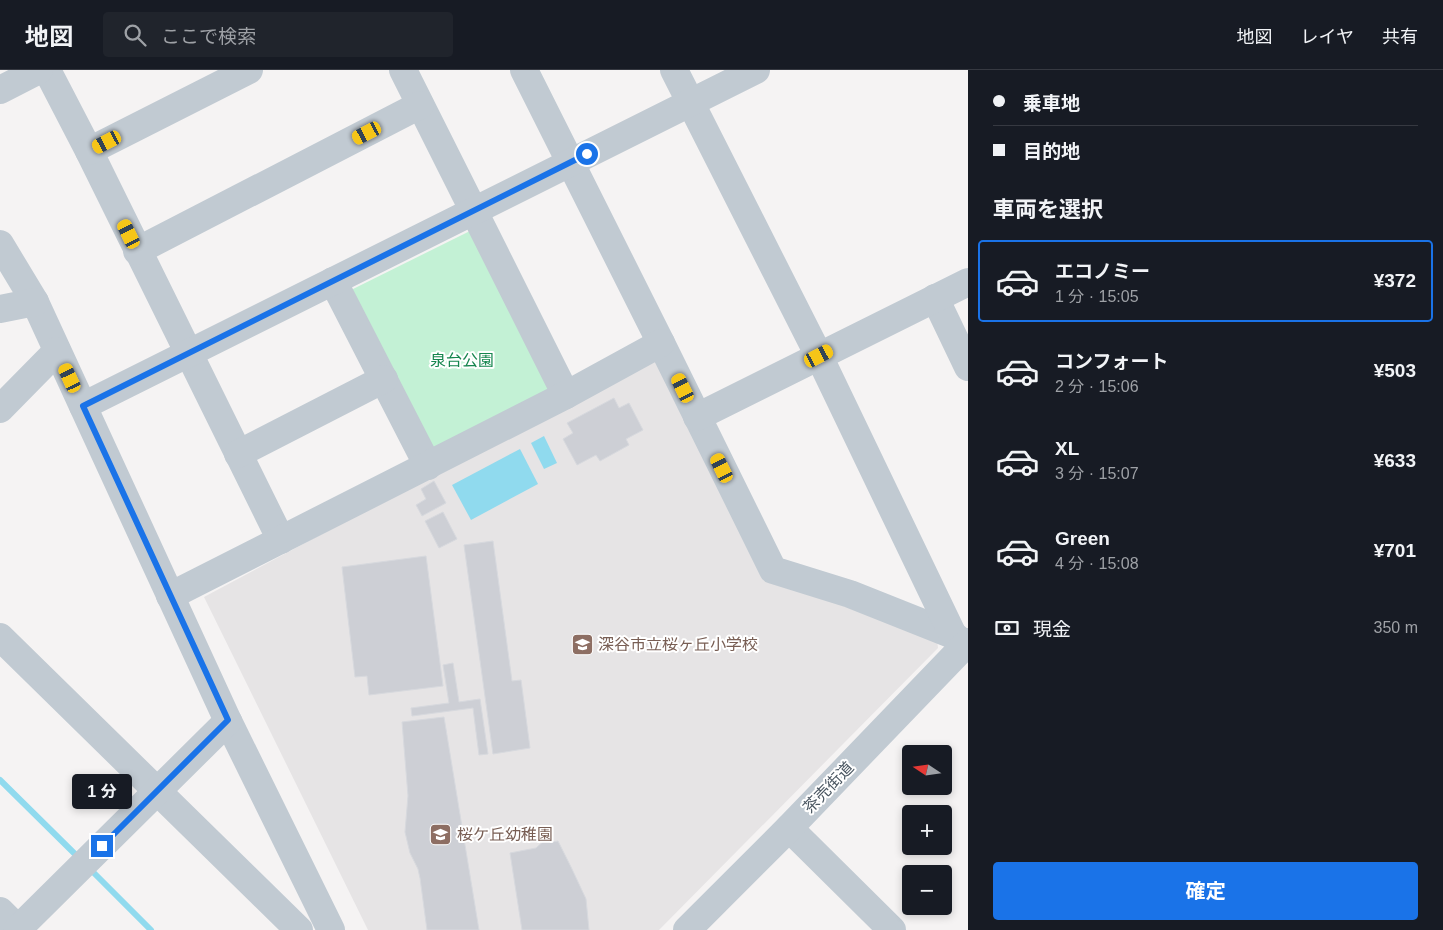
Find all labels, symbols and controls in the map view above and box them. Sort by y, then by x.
search box [103,12,453,57]
icon: search [121,21,149,49]
text: 地図 [25,23,73,50]
text: ここで検索 [161,26,256,47]
text: 地図 [1237,27,1273,47]
text: レイヤ [1301,27,1354,47]
text: 共有 [1382,27,1418,47]
text: 乗車地 [1023,93,1080,114]
car [350,120,383,146]
car [90,129,123,155]
text: 目的地 [1023,141,1080,162]
route start [576,143,598,165]
text: 車両を選択 [993,197,1103,222]
car [115,217,142,251]
icon: car [995,259,1040,304]
text: エコノミー [1055,261,1150,282]
text: ¥372 [1374,270,1416,291]
text: 1 分 · 15:05 [1055,288,1139,305]
car [802,343,835,369]
icon: car [995,349,1040,394]
text: コンフォート [1055,351,1168,372]
park label: 泉台公園 [430,352,494,369]
text: ¥503 [1374,360,1416,381]
car [56,361,83,395]
car [669,371,696,405]
text: 2 分 · 15:06 [1055,378,1139,395]
text: XL [1055,438,1079,459]
icon: car [995,439,1040,484]
text: ¥633 [1374,450,1416,471]
car [708,451,735,485]
text: 3 分 · 15:07 [1055,465,1139,482]
text: Green [1055,528,1110,549]
icon: car [995,529,1040,574]
text: ¥701 [1374,540,1416,561]
text: 4 分 · 15:08 [1055,555,1139,572]
icon: cash [993,614,1021,642]
text: 現金 [1033,619,1071,640]
text: 350 m [1374,619,1418,636]
school or university icon: 深谷市立桜ヶ丘小学校 [570,632,594,656]
place label: 深谷市立桜ヶ丘小学校 [598,636,758,653]
north arrow [902,745,952,795]
map controls [902,745,952,915]
street label: 茶売街道 [800,758,857,816]
callout: 1 分 [72,774,132,808]
text: 1 分 [87,783,117,800]
button: + [902,805,952,855]
school or university icon: 桜ケ丘幼稚園 [429,822,453,846]
place label: 桜ケ丘幼稚園 [457,826,553,843]
route end [91,835,113,857]
button: 確定 [993,862,1418,920]
button: − [902,865,952,915]

